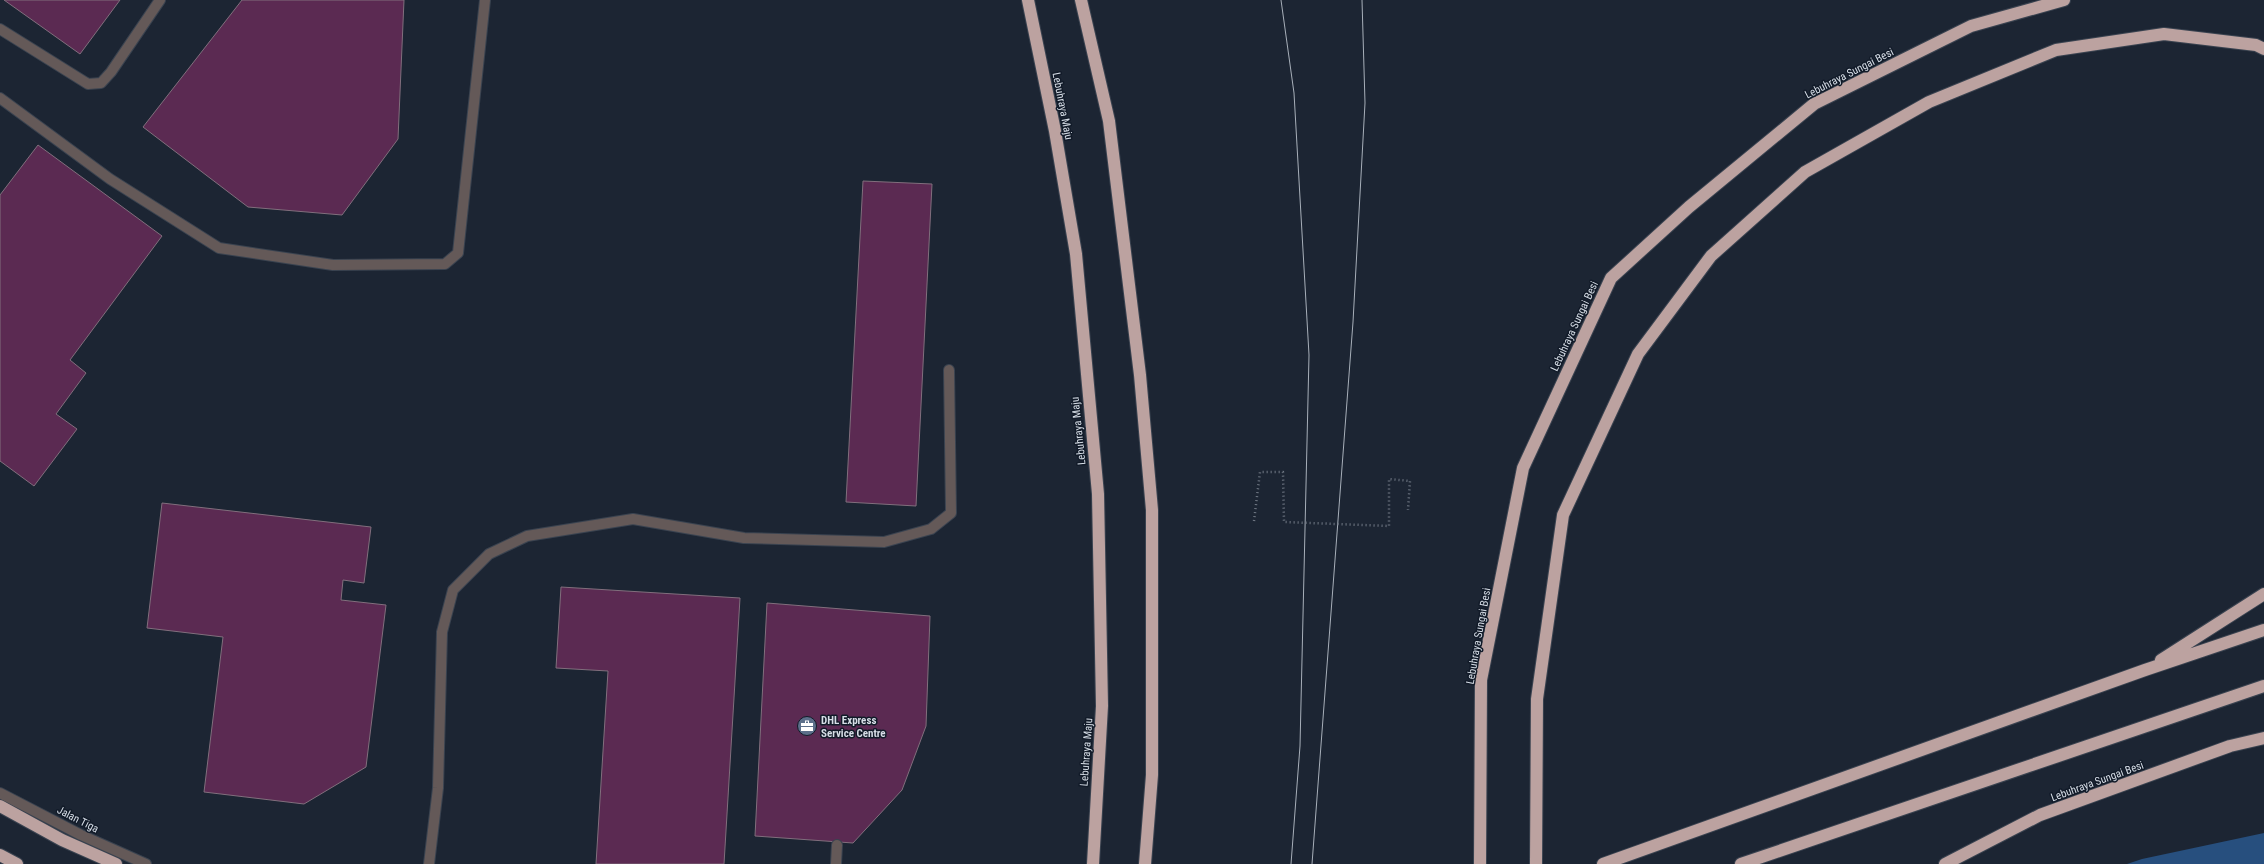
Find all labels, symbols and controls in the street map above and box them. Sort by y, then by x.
street label: Lebuhraya Sungai Besi [1803,45,1896,101]
street label: Lebuhraya Maju [1050,71,1075,141]
street label: Lebuhraya Sungai Besi [1548,279,1601,373]
street label: Lebuhraya Maju [1068,396,1089,466]
street label: Lebuhraya Sungai Besi [1464,587,1493,685]
place label: DHL Express Service Centre [821,714,886,740]
office icon: DHL Express Service Centre [796,715,818,737]
street label: Lebuhraya Maju [1078,717,1095,787]
street label: Lebuhraya Sungai Besi [2049,759,2145,804]
street label: Jalan Tiga [55,803,101,835]

